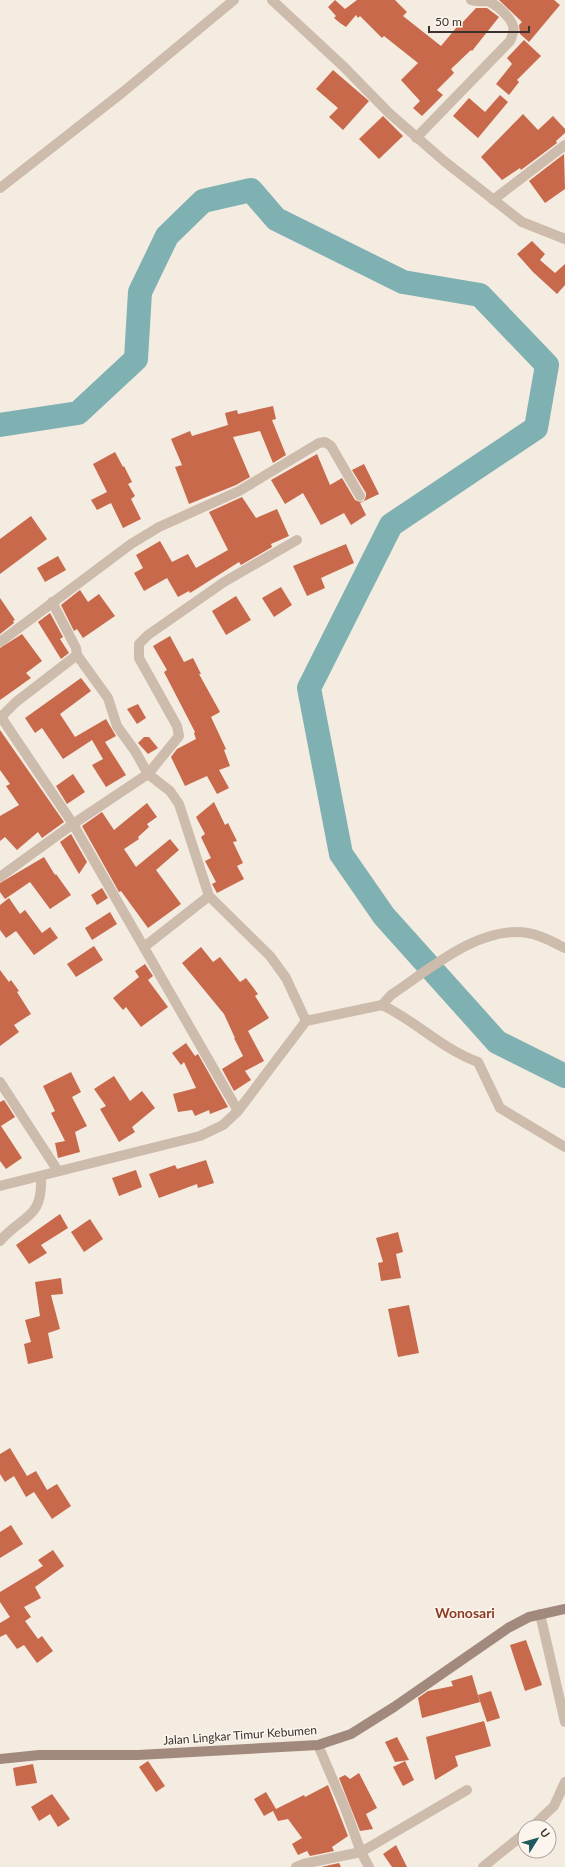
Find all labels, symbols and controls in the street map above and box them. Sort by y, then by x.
scale bar [429,8,529,34]
text: 50 m [435,14,462,29]
district label: Wonosari [435,1604,495,1621]
street label: Jalan Lingkar Timur Kebumen [163,1722,317,1748]
north arrow [517,1819,557,1859]
text: U [538,1826,553,1840]

